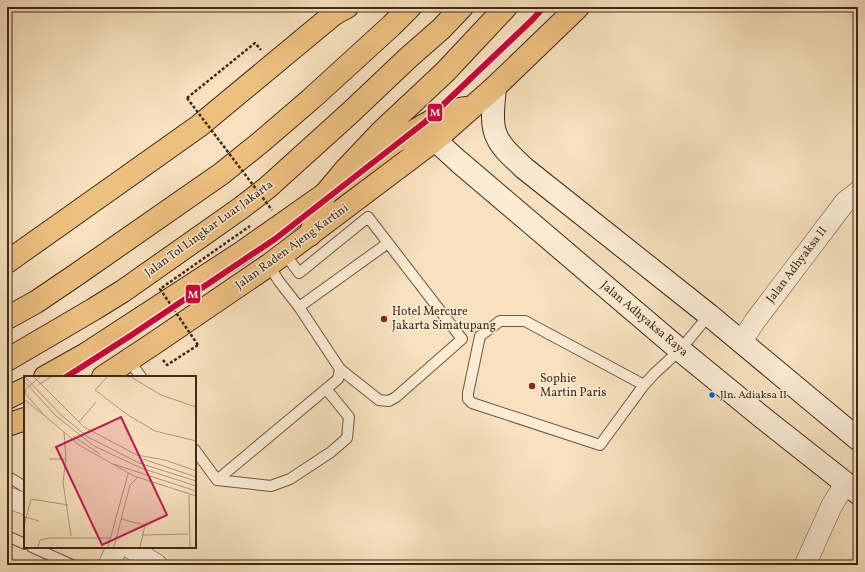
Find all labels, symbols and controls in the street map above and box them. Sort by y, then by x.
line badge: M [427,103,443,122]
text: M [430,106,441,121]
street label: Jalan Tol Lingkar Luar Jakarta [141,177,277,281]
street label: Jalan Raden Ajeng Kartini [232,200,352,293]
street label: Jalan Adhyaksa II [763,224,831,306]
street label: Jalan Adhyaksa Raya [597,278,691,360]
line badge: M [185,284,201,304]
text: M [188,288,199,303]
place label: Hotel Mercure Jakarta Simatupang [392,304,496,334]
marker: Hotel Mercure Jakarta Simatupang [379,314,389,324]
place label: Sophie Martin Paris [540,371,606,401]
inset map [24,376,196,548]
marker: Sophie Martin Paris [527,381,537,391]
place label: Jln. Adiaksa II [720,388,787,403]
marker: Jln. Adiaksa II [707,390,717,400]

